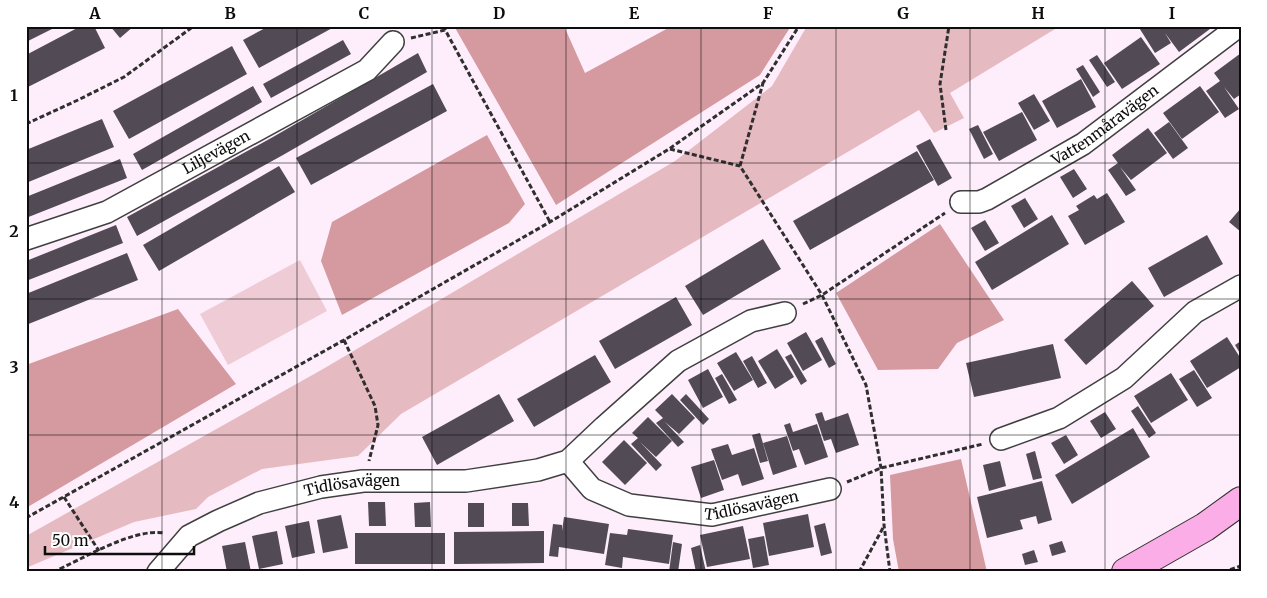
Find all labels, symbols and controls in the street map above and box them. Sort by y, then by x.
text: A [88,3,101,23]
text: B [224,3,236,23]
text: C [359,3,369,23]
text: D [493,3,505,23]
text: E [629,3,640,23]
text: F [763,3,773,23]
text: G [897,3,909,23]
text: H [1031,3,1045,23]
text: I [1169,3,1175,23]
street label: Vattenmåravägen [1047,80,1162,170]
text: 1 [10,85,18,105]
street label: Liljevägen [179,126,253,178]
text: 2 [9,221,19,241]
text: 3 [9,357,19,377]
street label: Tidlösavägen [302,471,400,500]
street label: Tidlösavägen [703,486,800,524]
text: 4 [9,492,19,512]
scale bar [45,523,194,555]
text: 50 m [52,531,89,550]

